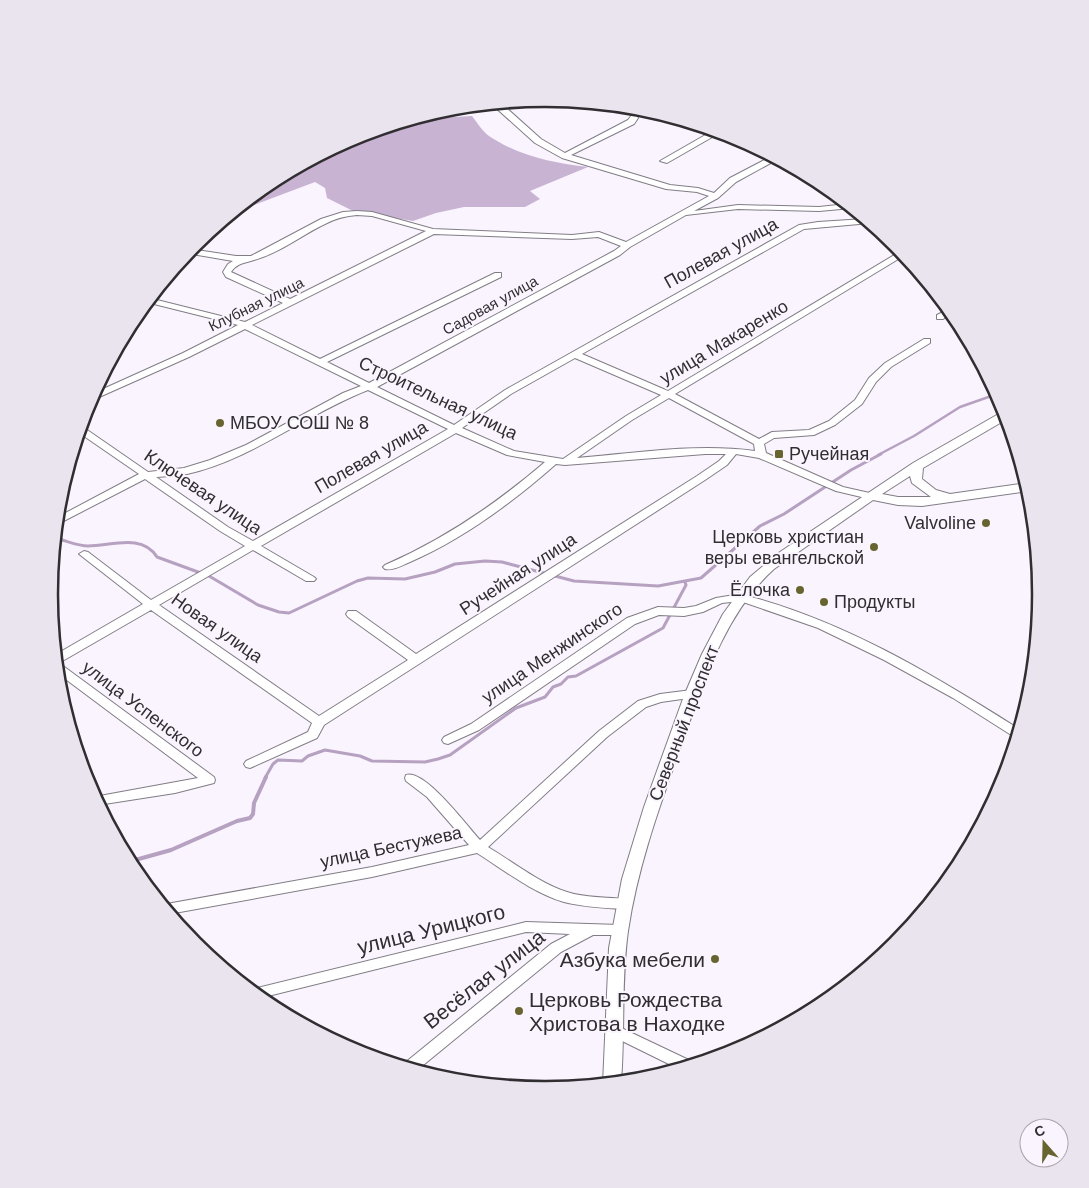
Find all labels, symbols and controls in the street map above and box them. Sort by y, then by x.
street label: Полевая улица [661,213,782,292]
street label: Садовая улица [439,272,541,338]
street label: Клубная улица [206,273,307,334]
street label: улица Макаренко [656,296,792,388]
street label: Строительная улица [355,352,521,444]
place label: МБОУ СОШ № 8 [230,413,369,433]
street label: Полевая улица [311,416,432,497]
marker: МБОУ СОШ № 8 [214,417,226,429]
place label: Ручейная [789,444,869,464]
street label: Ключевая улица [141,445,266,539]
marker: Ручейная [773,448,785,460]
place label: Valvoline [904,513,976,533]
marker: Valvoline [980,517,992,529]
place label: Церковь христиан веры евангельской [705,527,864,568]
street label: Ручейная улица [456,528,581,619]
marker: Церковь христиан веры евангельской [868,541,880,553]
place label: Ёлочка [730,580,791,600]
marker: Ёлочка [794,584,806,596]
street label: Новая улица [168,589,267,667]
place label: Продукты [834,592,915,612]
marker: Продукты [818,596,830,608]
street label: улица Менжинского [478,599,626,707]
street label: Северный проспект [645,642,723,804]
street label: улица Успенского [78,657,208,761]
street label: улица Бестужева [318,822,465,872]
street label: улица Урицкого [355,900,507,958]
street label: Весёлая улица [419,925,549,1033]
place label: Азбука мебели [560,948,705,971]
marker: Азбука мебели [709,953,721,965]
place label: Церковь Рождества Христова в Находке [529,988,725,1035]
marker: Церковь Рождества Христова в Находке [513,1005,525,1017]
north arrow [1019,1118,1069,1168]
text: С [1032,1122,1047,1140]

